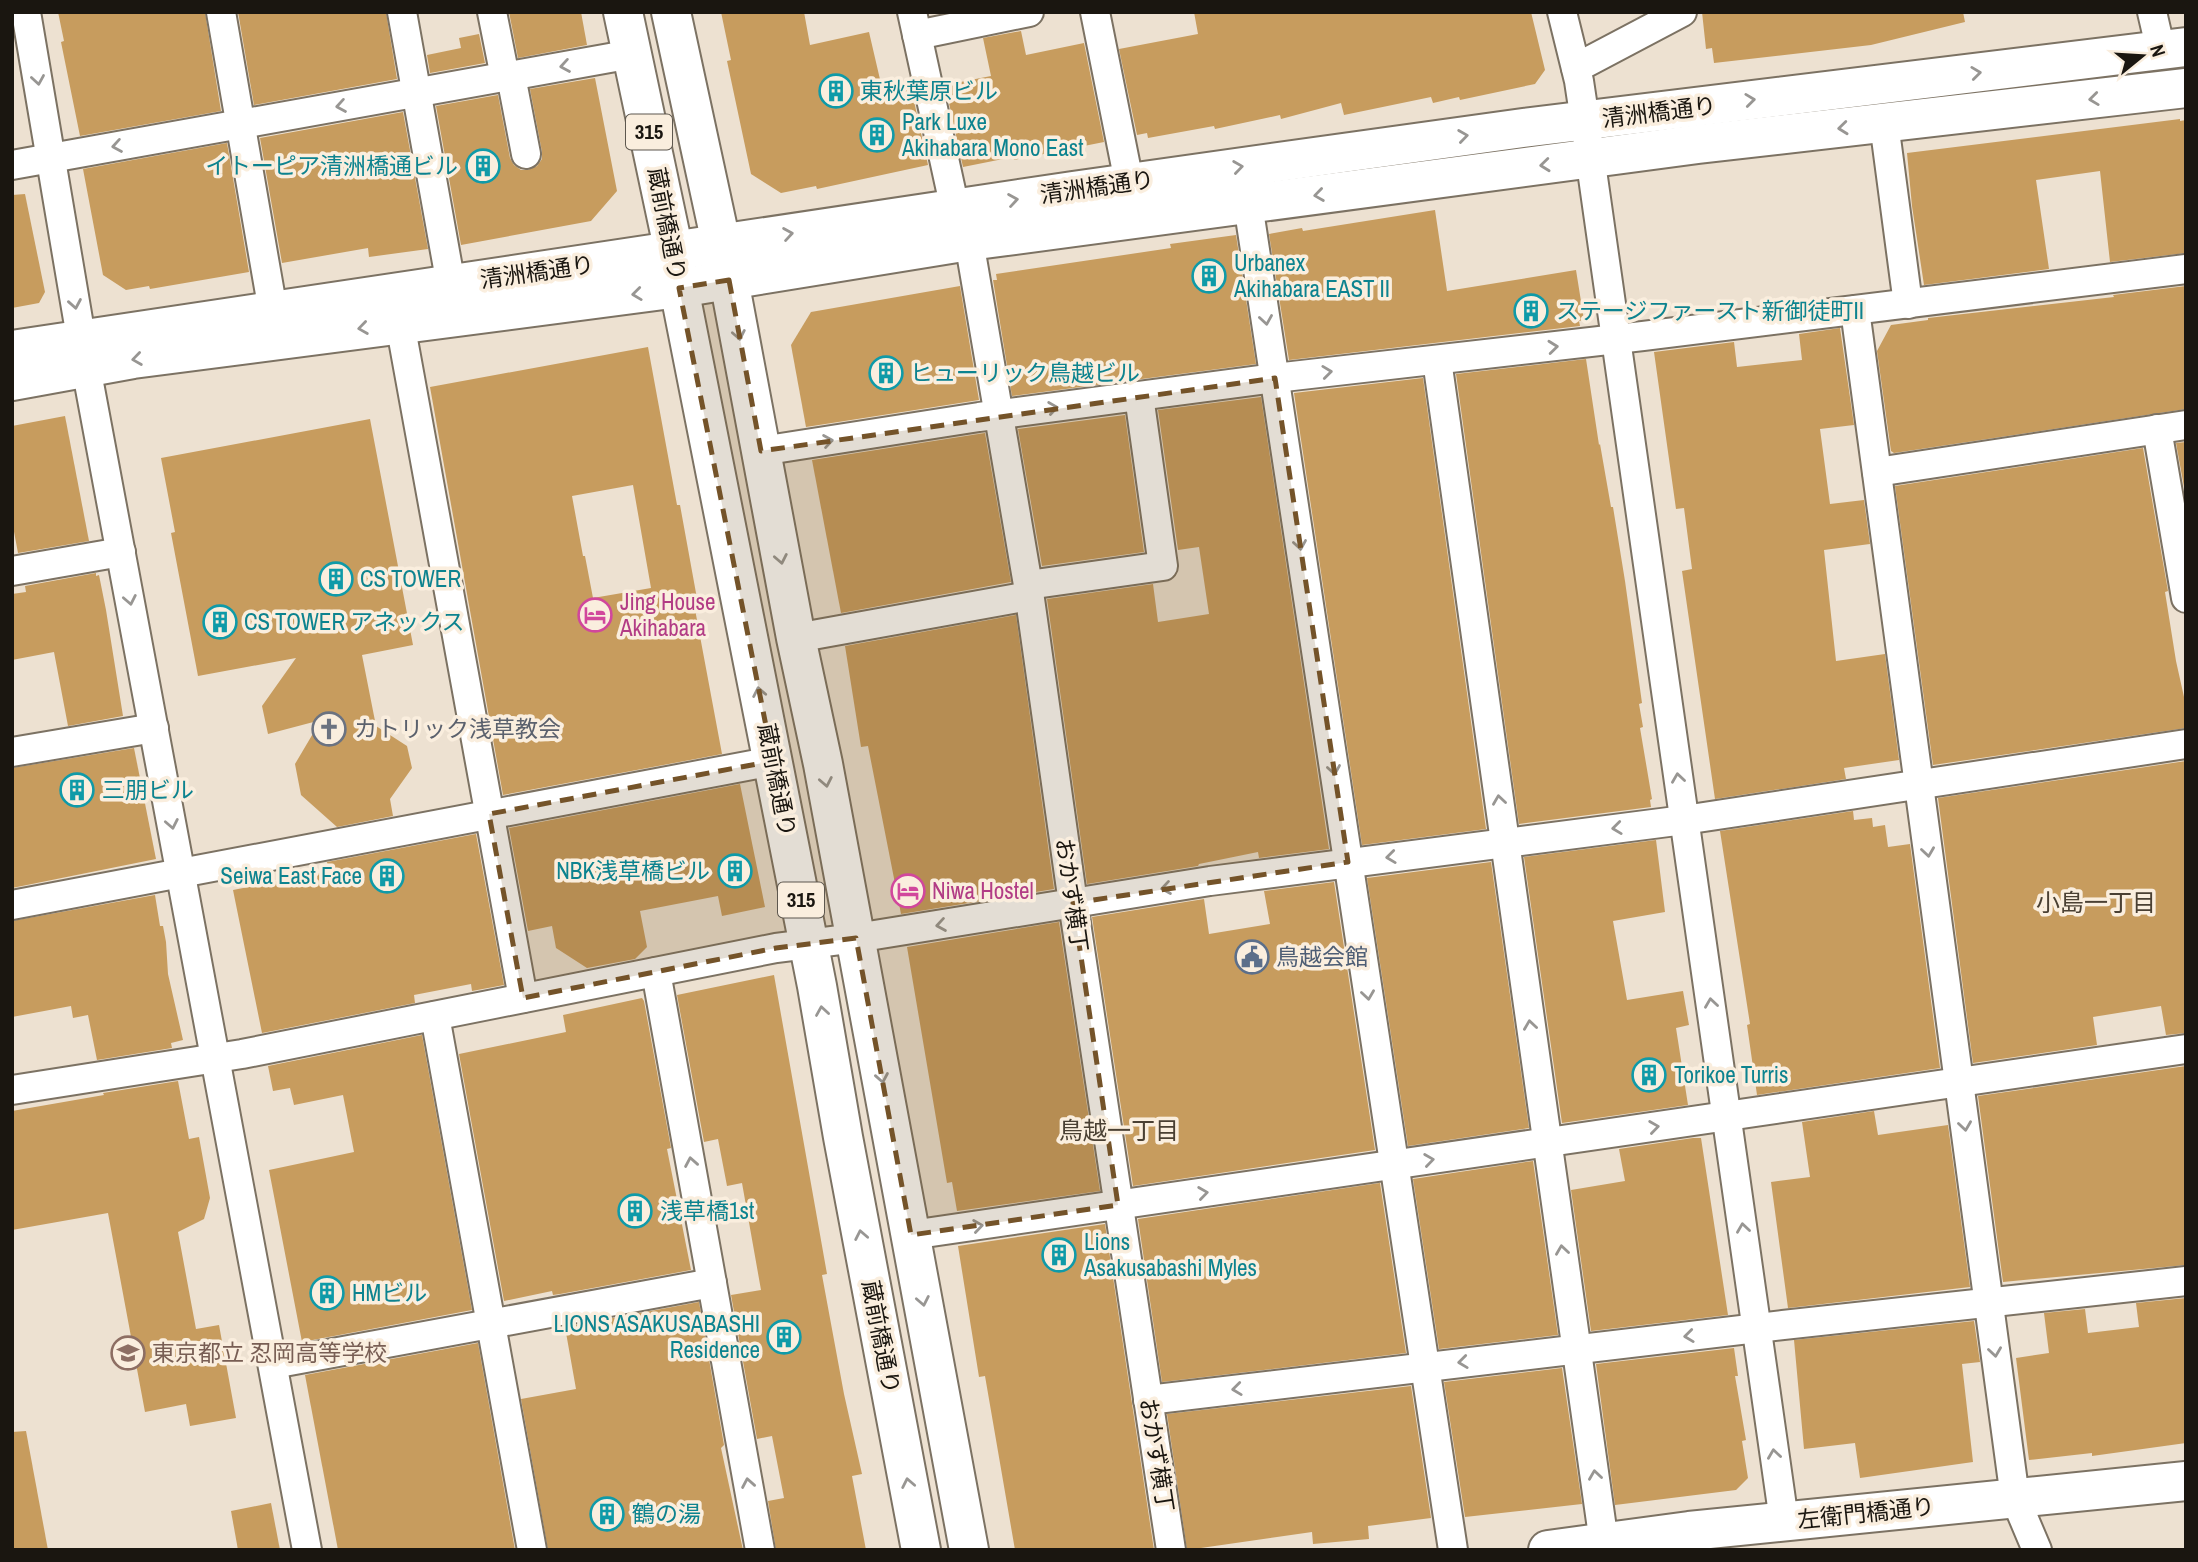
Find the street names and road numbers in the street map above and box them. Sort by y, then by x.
street label: 清洲橋通り [1600,89,1718,134]
road number: 315 [626,114,672,150]
street label: 清洲橋通り [1038,163,1156,210]
street label: 蔵前橋通り [641,165,694,283]
street label: 清洲橋通り [478,248,596,295]
street label: 蔵前橋通り [751,721,804,839]
street label: おかず横丁 [1049,836,1096,954]
road number: 315 [778,883,824,918]
street label: 蔵前橋通り [855,1278,908,1396]
street label: おかず横丁 [1133,1396,1182,1514]
street label: 左衛門橋通り [1796,1490,1936,1535]

